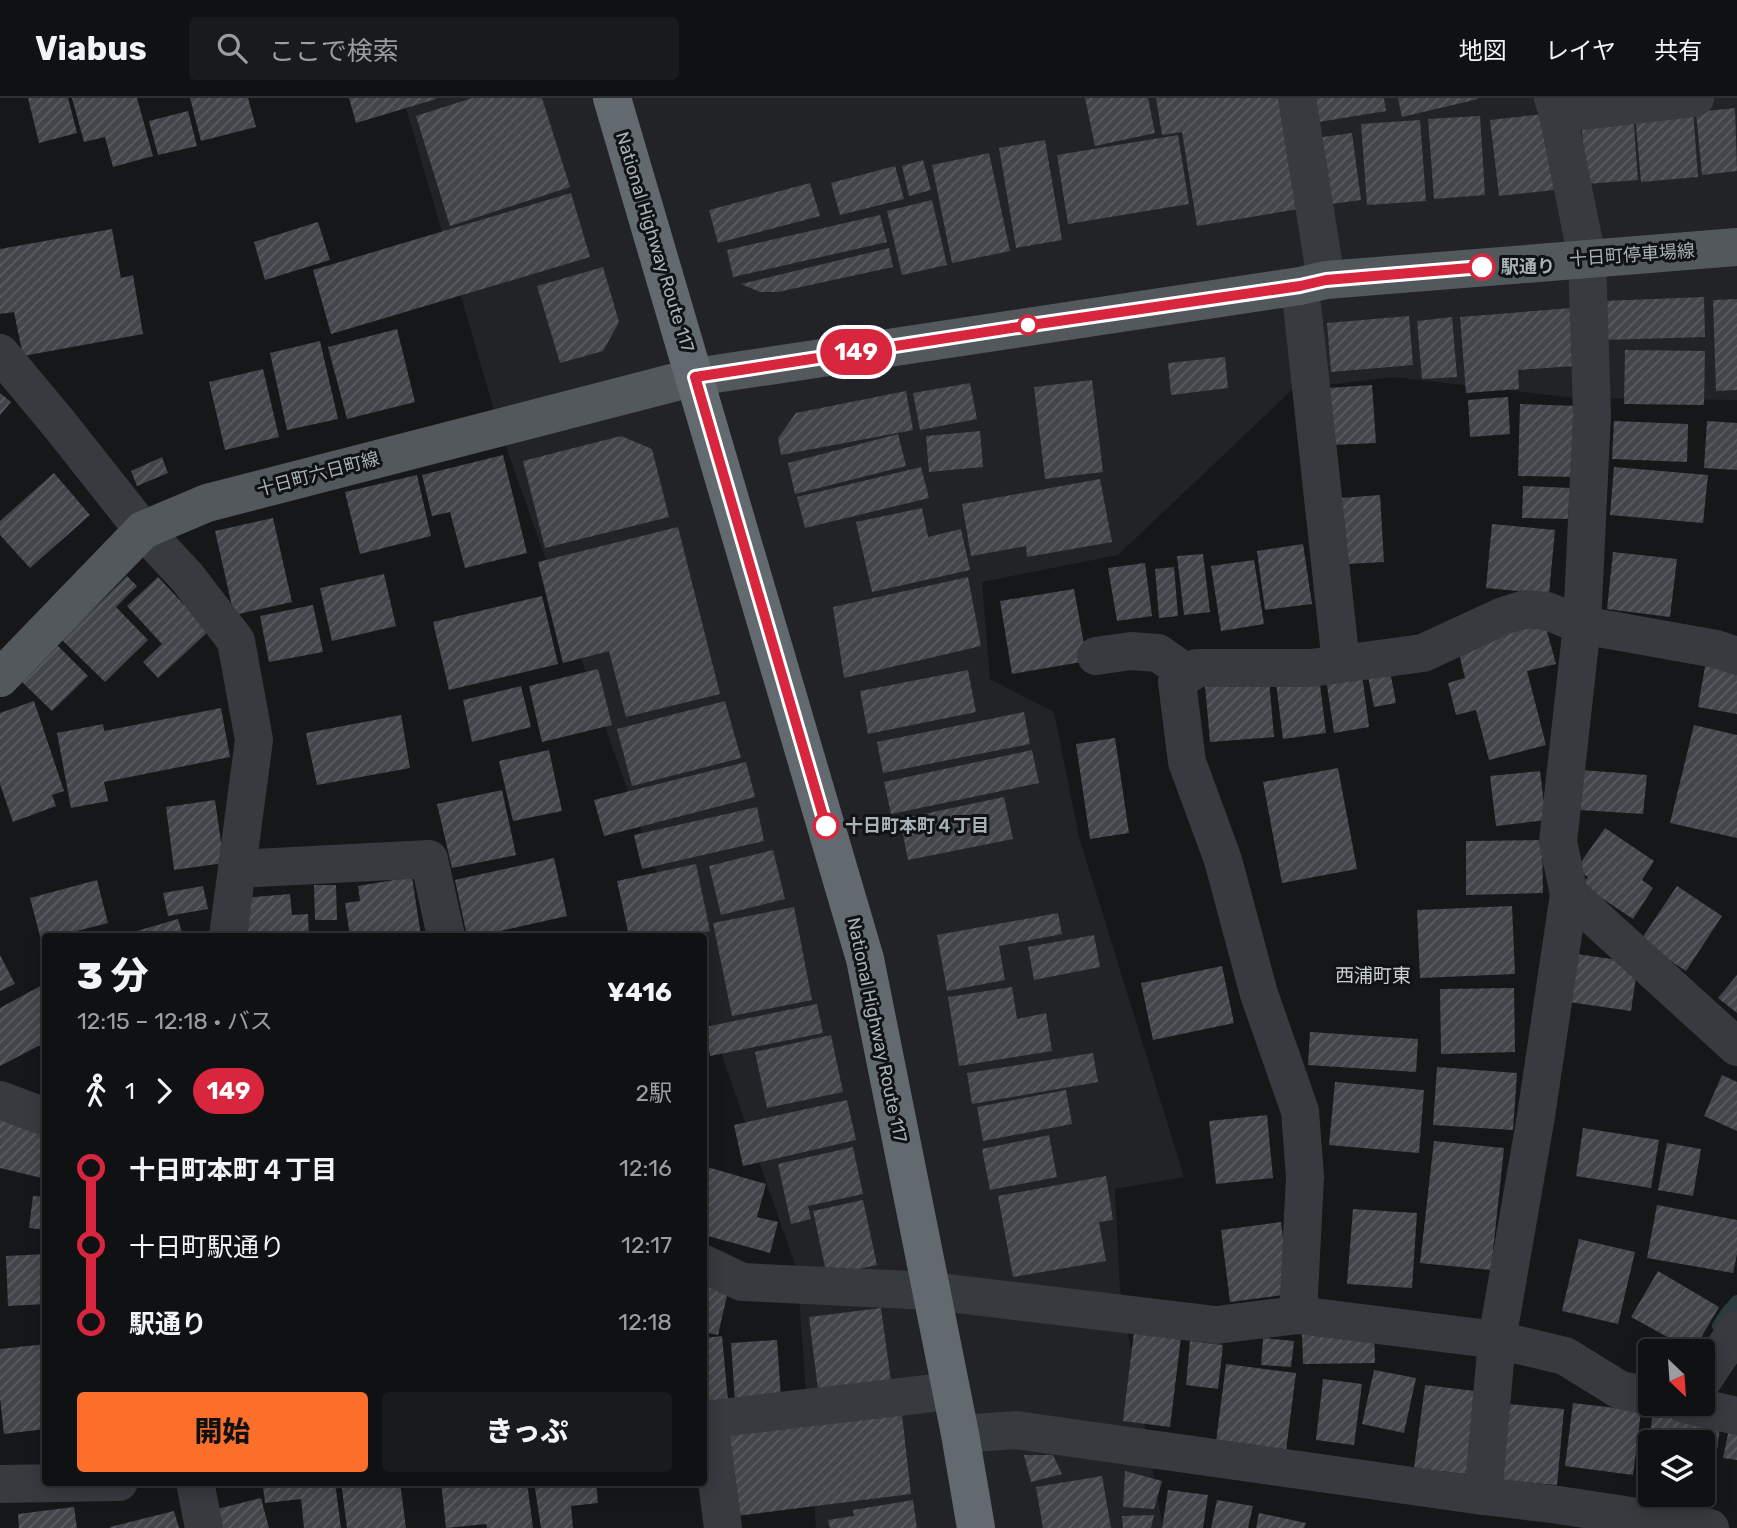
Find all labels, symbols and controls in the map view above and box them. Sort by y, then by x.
search box [189,17,679,80]
text: Viabus [35,29,147,68]
icon: search [213,29,251,67]
text: ここで検索 [269,36,399,67]
text: 地図 [1459,37,1507,65]
text: レイヤ [1545,37,1616,65]
text: 共有 [1654,37,1702,65]
street label: National Highway Route 117 [611,129,699,355]
street label: 十日町停車場線 [1568,240,1696,270]
marker: 駅通り [1469,254,1495,280]
place label: 駅通り [1501,256,1555,278]
unlabelled marker [1018,315,1038,335]
line badge: 149 [816,329,896,375]
text: 149 [834,338,878,366]
street label: 十日町六日町線 [254,447,382,501]
marker: 十日町本町４丁目 [813,813,839,839]
place label: 十日町本町４丁目 [845,815,989,837]
street label: National Highway Route 117 [842,916,912,1144]
text: 3 分 [77,953,149,999]
district label: 西浦町東 [1335,964,1411,987]
text: ¥416 [607,977,672,1008]
text: 12:15 – 12:18 · バス [77,1007,273,1035]
icon: walk [77,1072,115,1110]
icon: forward [145,1072,183,1110]
text: 1 [125,1077,135,1105]
text: 149 [207,1077,250,1105]
text: 2駅 [635,1079,672,1107]
text: 12:16 [619,1154,672,1182]
text: 十日町本町４丁目 [129,1155,337,1186]
text: 12:17 [621,1231,672,1259]
text: 十日町駅通り [129,1232,285,1263]
text: 12:18 [618,1308,672,1336]
text: 駅通り [129,1309,207,1340]
north arrow [1638,1339,1715,1416]
map controls [1638,1339,1715,1507]
button: 開始 [77,1392,368,1472]
button: きっぷ [382,1392,672,1472]
button: layers [1638,1430,1715,1507]

